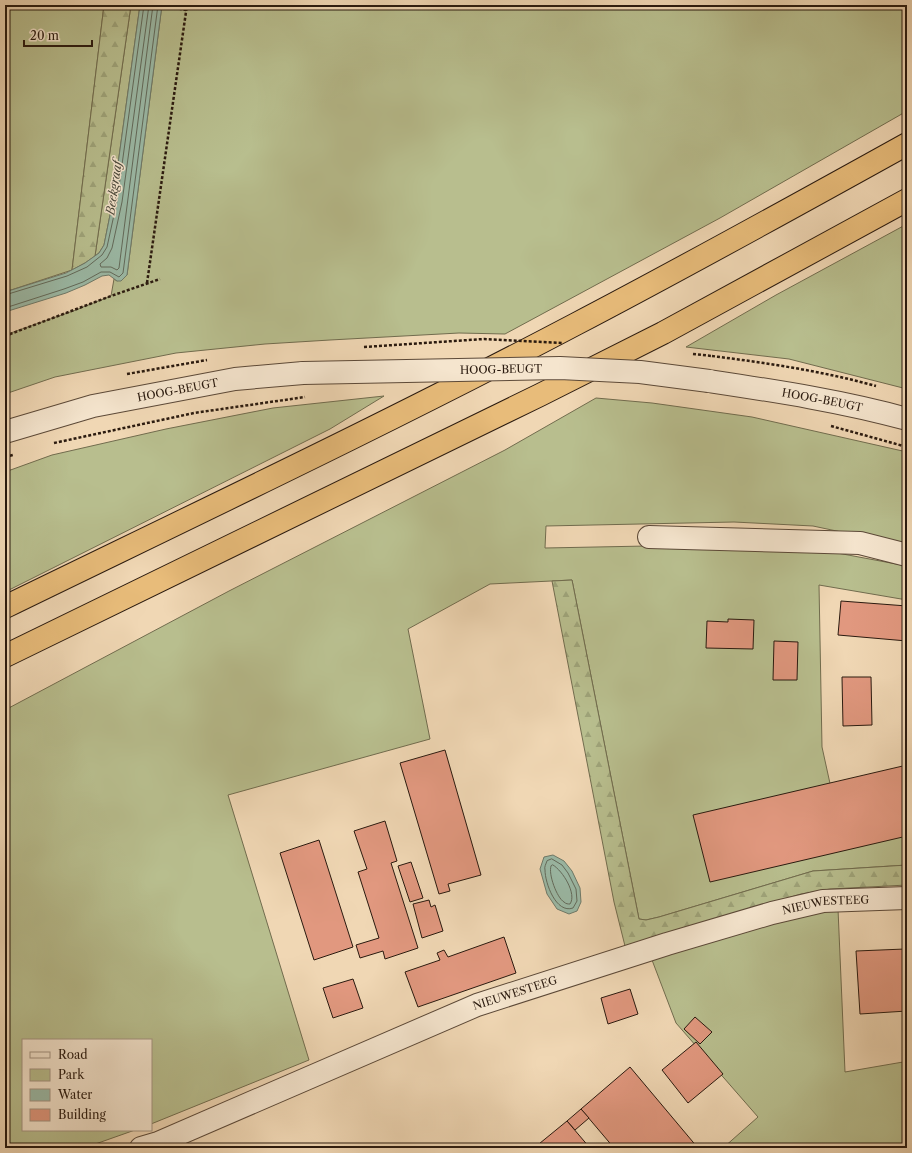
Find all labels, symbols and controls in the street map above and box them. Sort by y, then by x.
scale bar [24,22,92,48]
text: 20 m [30,28,59,43]
water label: Beekgraaf [102,156,125,217]
street label: HOOG-BEUGT [460,361,543,377]
street label: HOOG-BEUGT [136,375,220,404]
street label: HOOG-BEUGT [781,386,865,415]
street label: NIEUWESTEEG [781,892,870,917]
street label: NIEUWESTEEG [471,973,559,1013]
legend [22,1039,152,1131]
text: Road [58,1047,88,1062]
text: Park [58,1067,85,1082]
text: Water [57,1087,92,1102]
text: Building [58,1107,106,1122]

